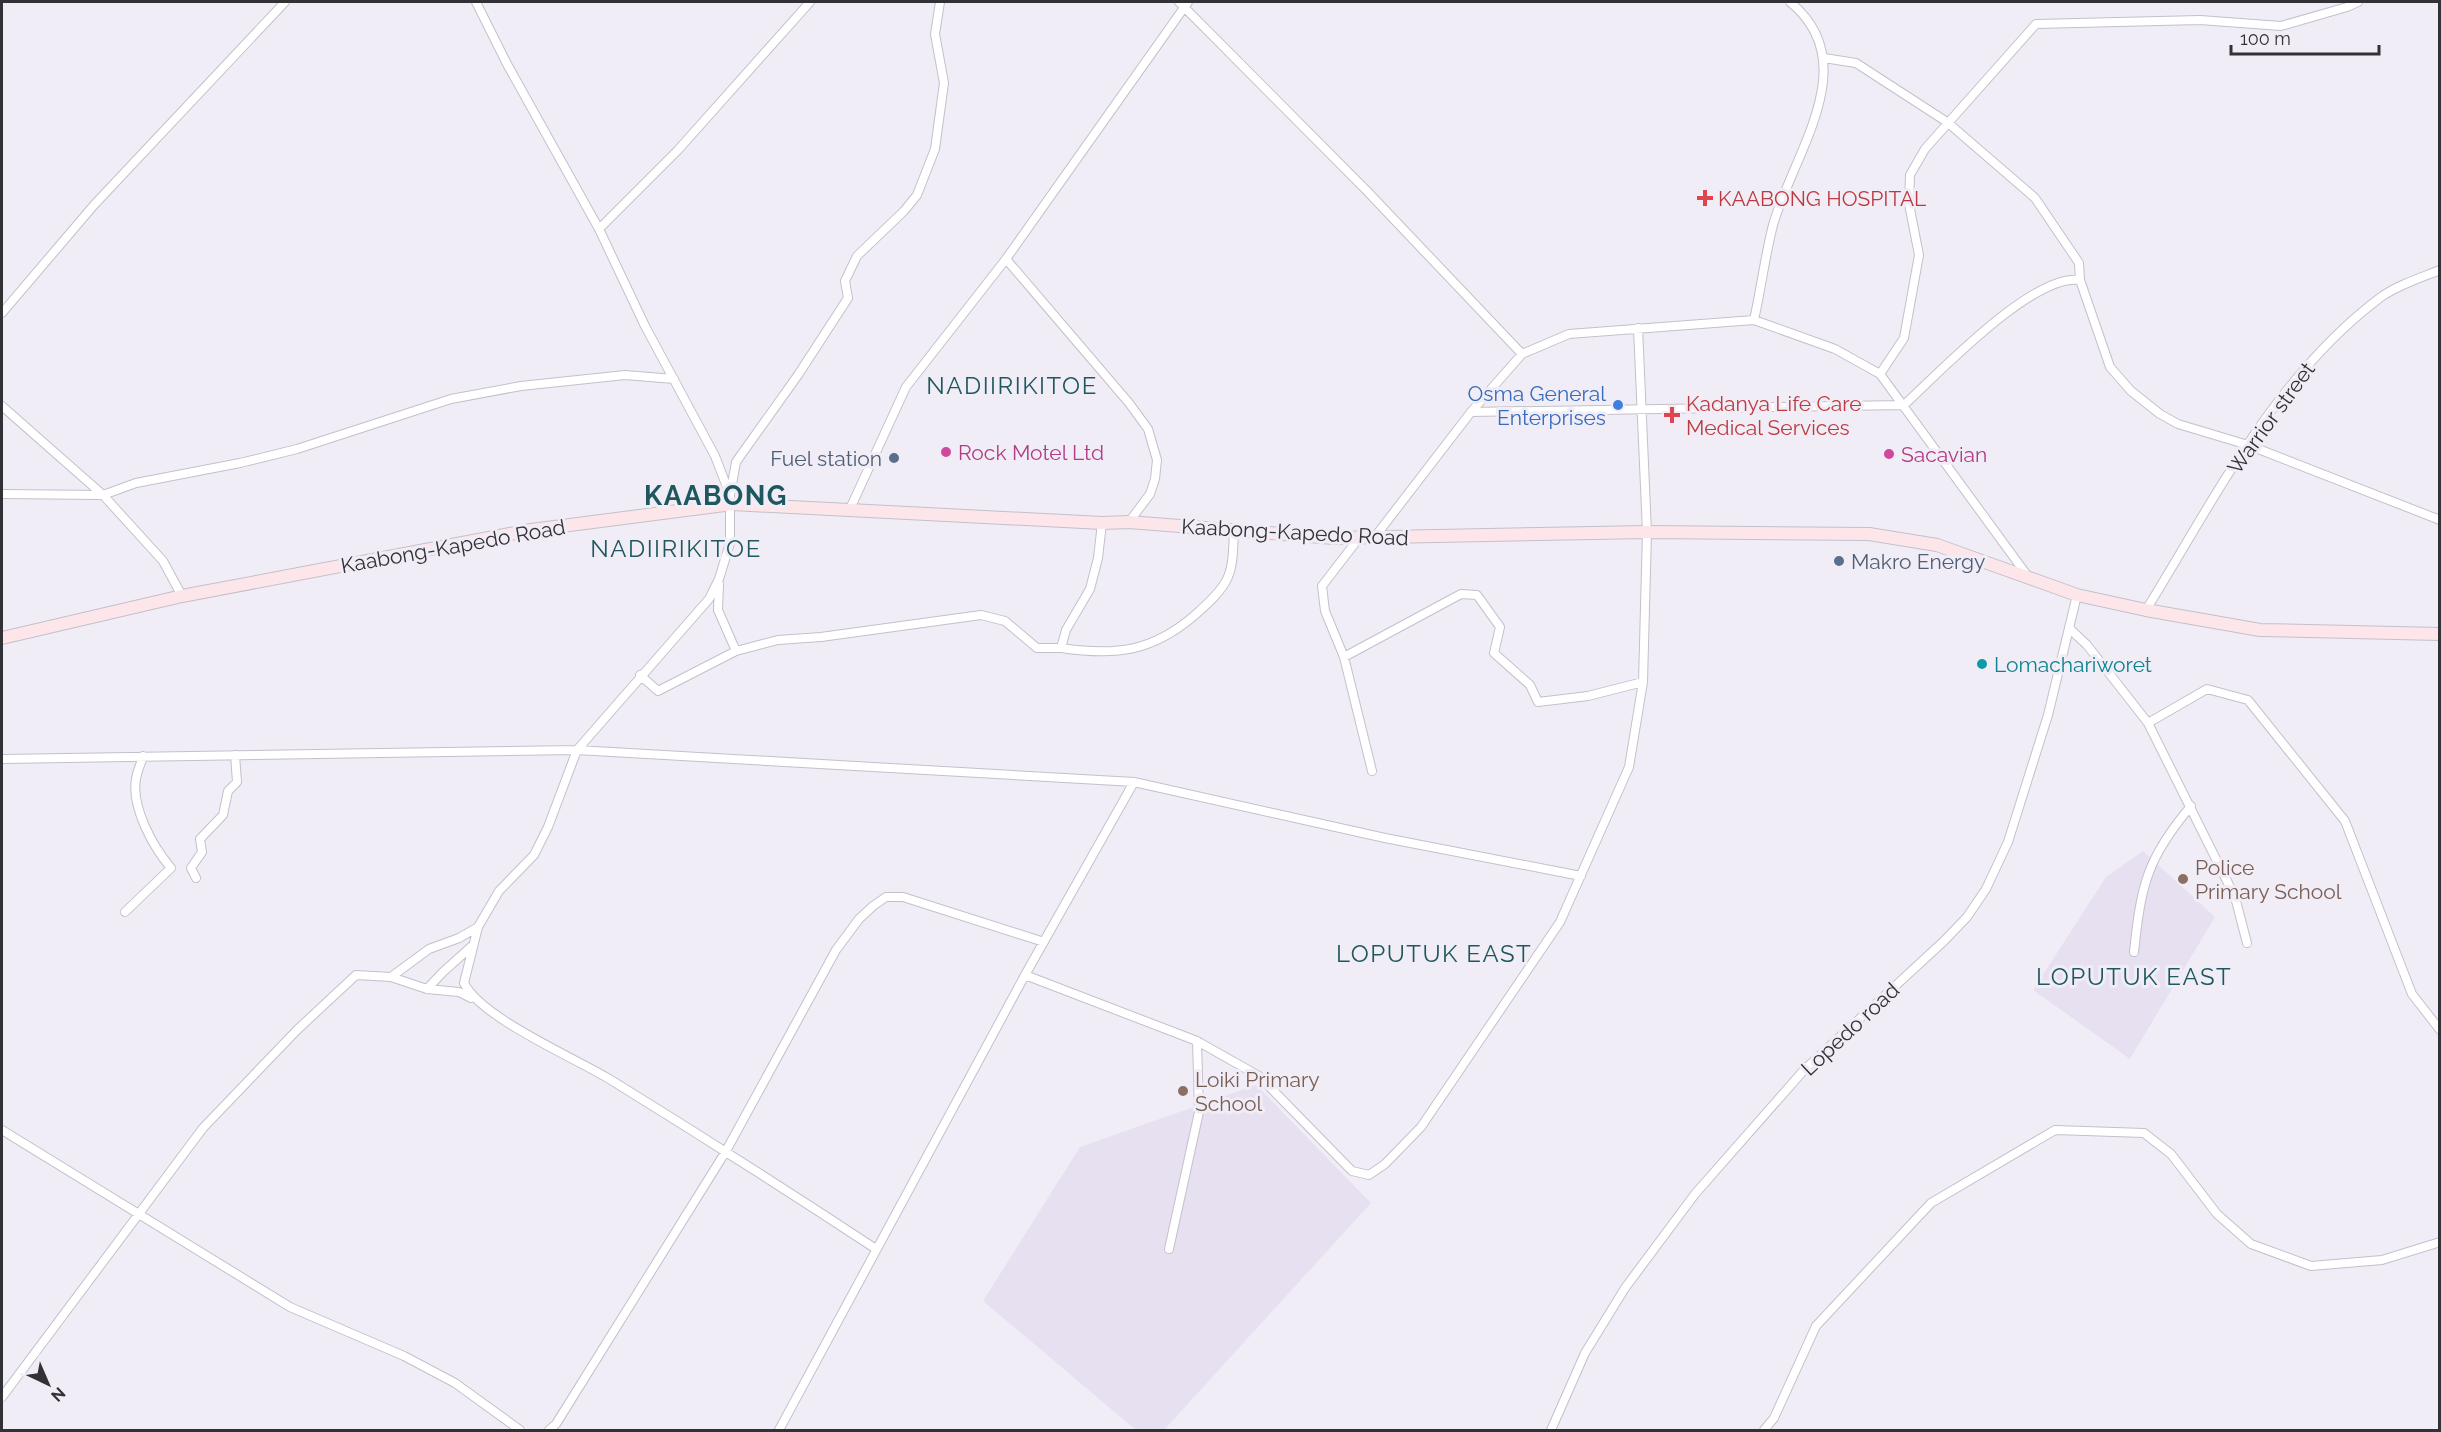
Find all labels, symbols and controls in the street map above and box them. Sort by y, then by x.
scale bar [2231,18,2380,56]
text: 100 m [2240,28,2291,49]
place label: KAABONG HOSPITAL [1718,186,1926,211]
marker: KAABONG HOSPITAL [1696,189,1714,207]
street label: Warrior street [2222,357,2320,479]
district label: NADIIRIKITOE [926,371,1098,400]
place label: Osma General Enterprises [1468,381,1606,430]
place label: Kadanya Life Care Medical Services [1686,391,1862,440]
marker: Osma General Enterprises [1611,398,1625,412]
marker: Kadanya Life Care Medical Services [1663,406,1681,424]
place label: Rock Motel Ltd [958,440,1104,465]
place label: Sacavian [1901,442,1987,467]
marker: Rock Motel Ltd [939,445,953,459]
place label: Fuel station [770,446,882,471]
marker: Sacavian [1882,447,1896,461]
marker: Fuel station [887,451,901,465]
district label: KAABONG [644,480,788,511]
street label: Kaabong-Kapedo Road [339,514,567,578]
street label: Kaabong-Kapedo Road [1181,514,1409,550]
district label: NADIIRIKITOE [590,534,762,563]
place label: Makro Energy [1851,549,1985,574]
marker: Makro Energy [1832,554,1846,568]
place label: Lomachariworet [1994,652,2152,677]
marker: Lomachariworet [1975,657,1989,671]
place label: Police Primary School [2195,855,2342,904]
marker: Police Primary School [2176,872,2190,886]
district label: LOPUTUK EAST [1336,939,1532,968]
district label: LOPUTUK EAST [2036,962,2232,991]
street label: Lopedo road [1796,977,1904,1081]
place label: Loiki Primary School [1195,1067,1320,1116]
marker: Loiki Primary School [1176,1084,1190,1098]
north arrow [18,1354,78,1414]
text: N [47,1383,69,1406]

